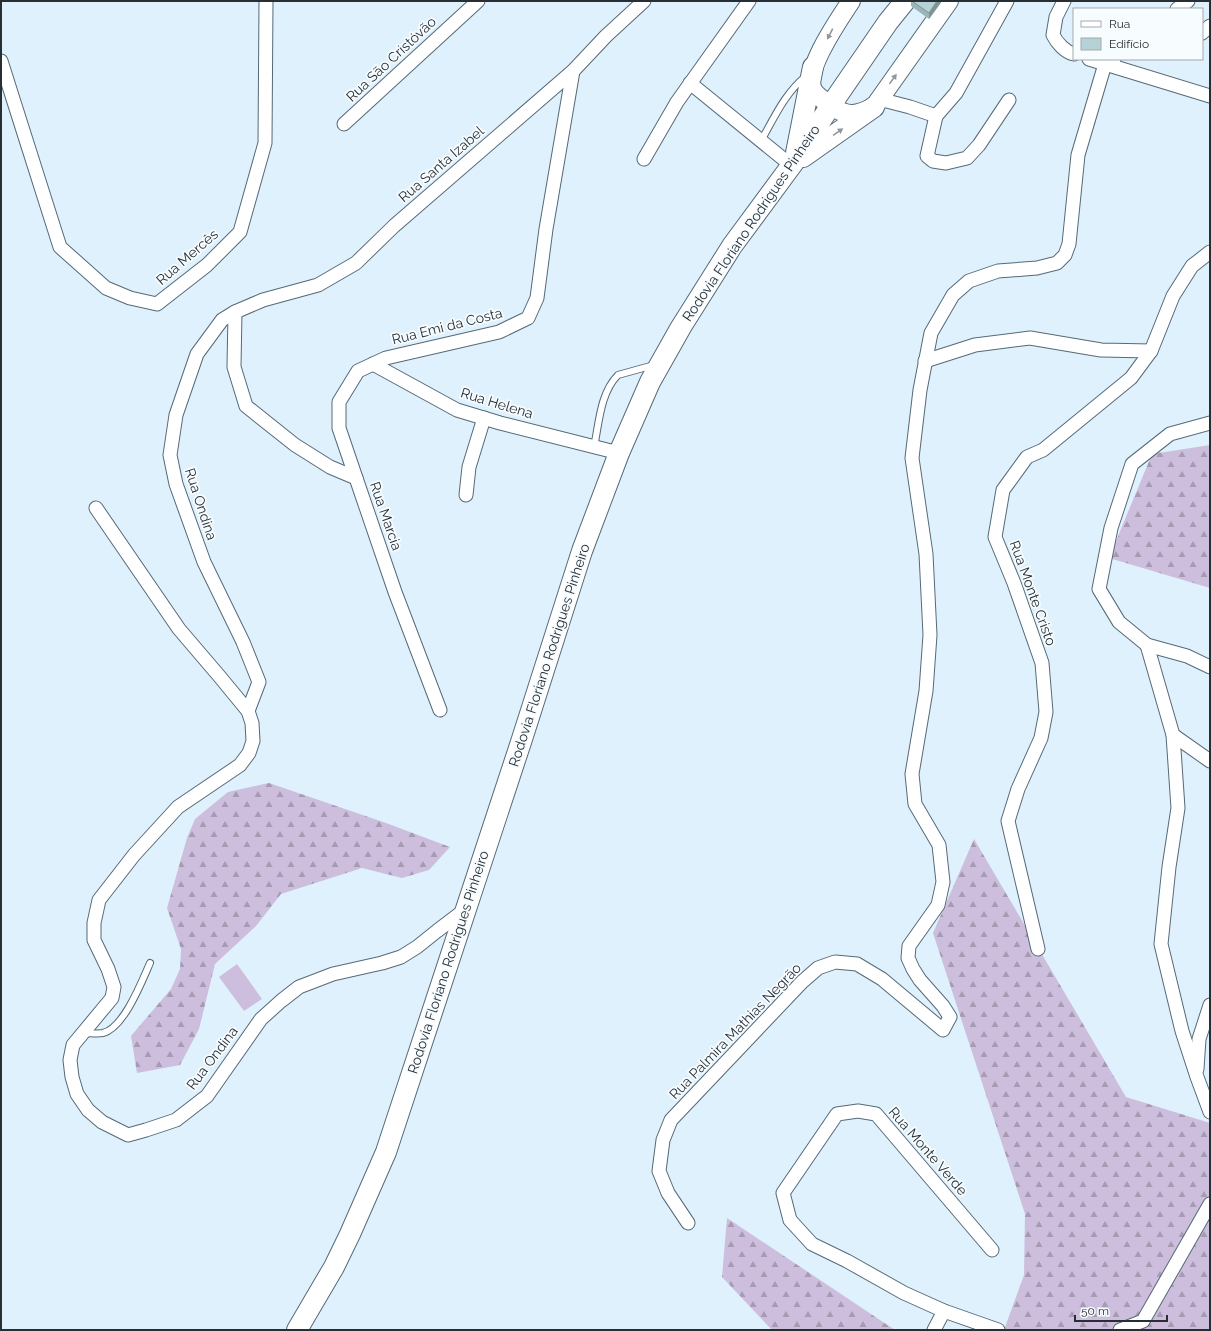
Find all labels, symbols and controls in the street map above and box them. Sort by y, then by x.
legend [1073,8,1203,60]
street label: Rua São Cristóvão [343,13,439,105]
text: Rua [1109,17,1130,31]
one-way arrow [827,28,833,40]
text: Edifício [1109,37,1149,51]
one-way arrow [889,74,897,85]
street label: Rodovia Floriano Rodrigues Pinheiro [679,122,823,324]
street label: Rua Santa Izabel [395,123,487,205]
one-way arrow [833,128,843,136]
street label: Rua Mercês [153,226,221,288]
street label: Rua Emi da Costa [390,305,504,347]
street label: Rua Helena [459,384,535,422]
street label: Rua Ondina [182,466,220,542]
street label: Rua Marcia [367,480,405,552]
street label: Rua Monte Cristo [1007,538,1059,648]
street label: Rodovia Floriano Rodrigues Pinheiro [505,541,593,769]
street label: Rodovia Floriano Rodrigues Pinheiro [404,848,492,1076]
street label: Rua Palmira Mathias Negrão [666,960,804,1102]
street label: Rua Ondina [183,1023,241,1093]
street label: Rua Monte Verde [885,1104,971,1198]
scale bar [1075,1297,1167,1323]
text: 50 m [1081,1304,1109,1318]

